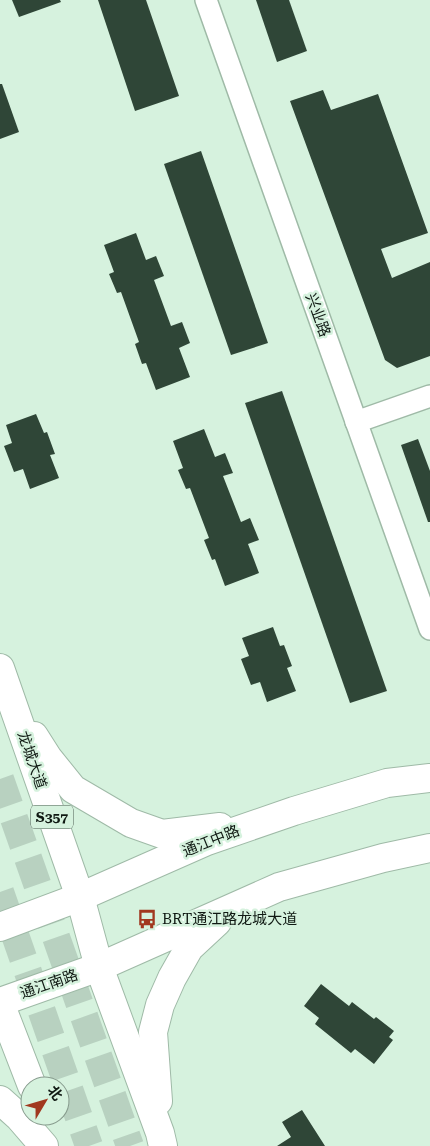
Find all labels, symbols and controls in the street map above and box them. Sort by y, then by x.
street label: 兴业路 [302,291,334,339]
street label: 龙城大道 [14,729,50,791]
road number: S357 [31,806,73,829]
street label: 通江中路 [180,821,242,861]
bus stop icon: BRT通江路龙城大道 [136,908,158,930]
place label: BRT通江路龙城大道 [162,910,297,928]
street label: 通江南路 [18,966,80,1002]
north arrow [20,1076,70,1126]
text: 北 [45,1083,66,1103]

